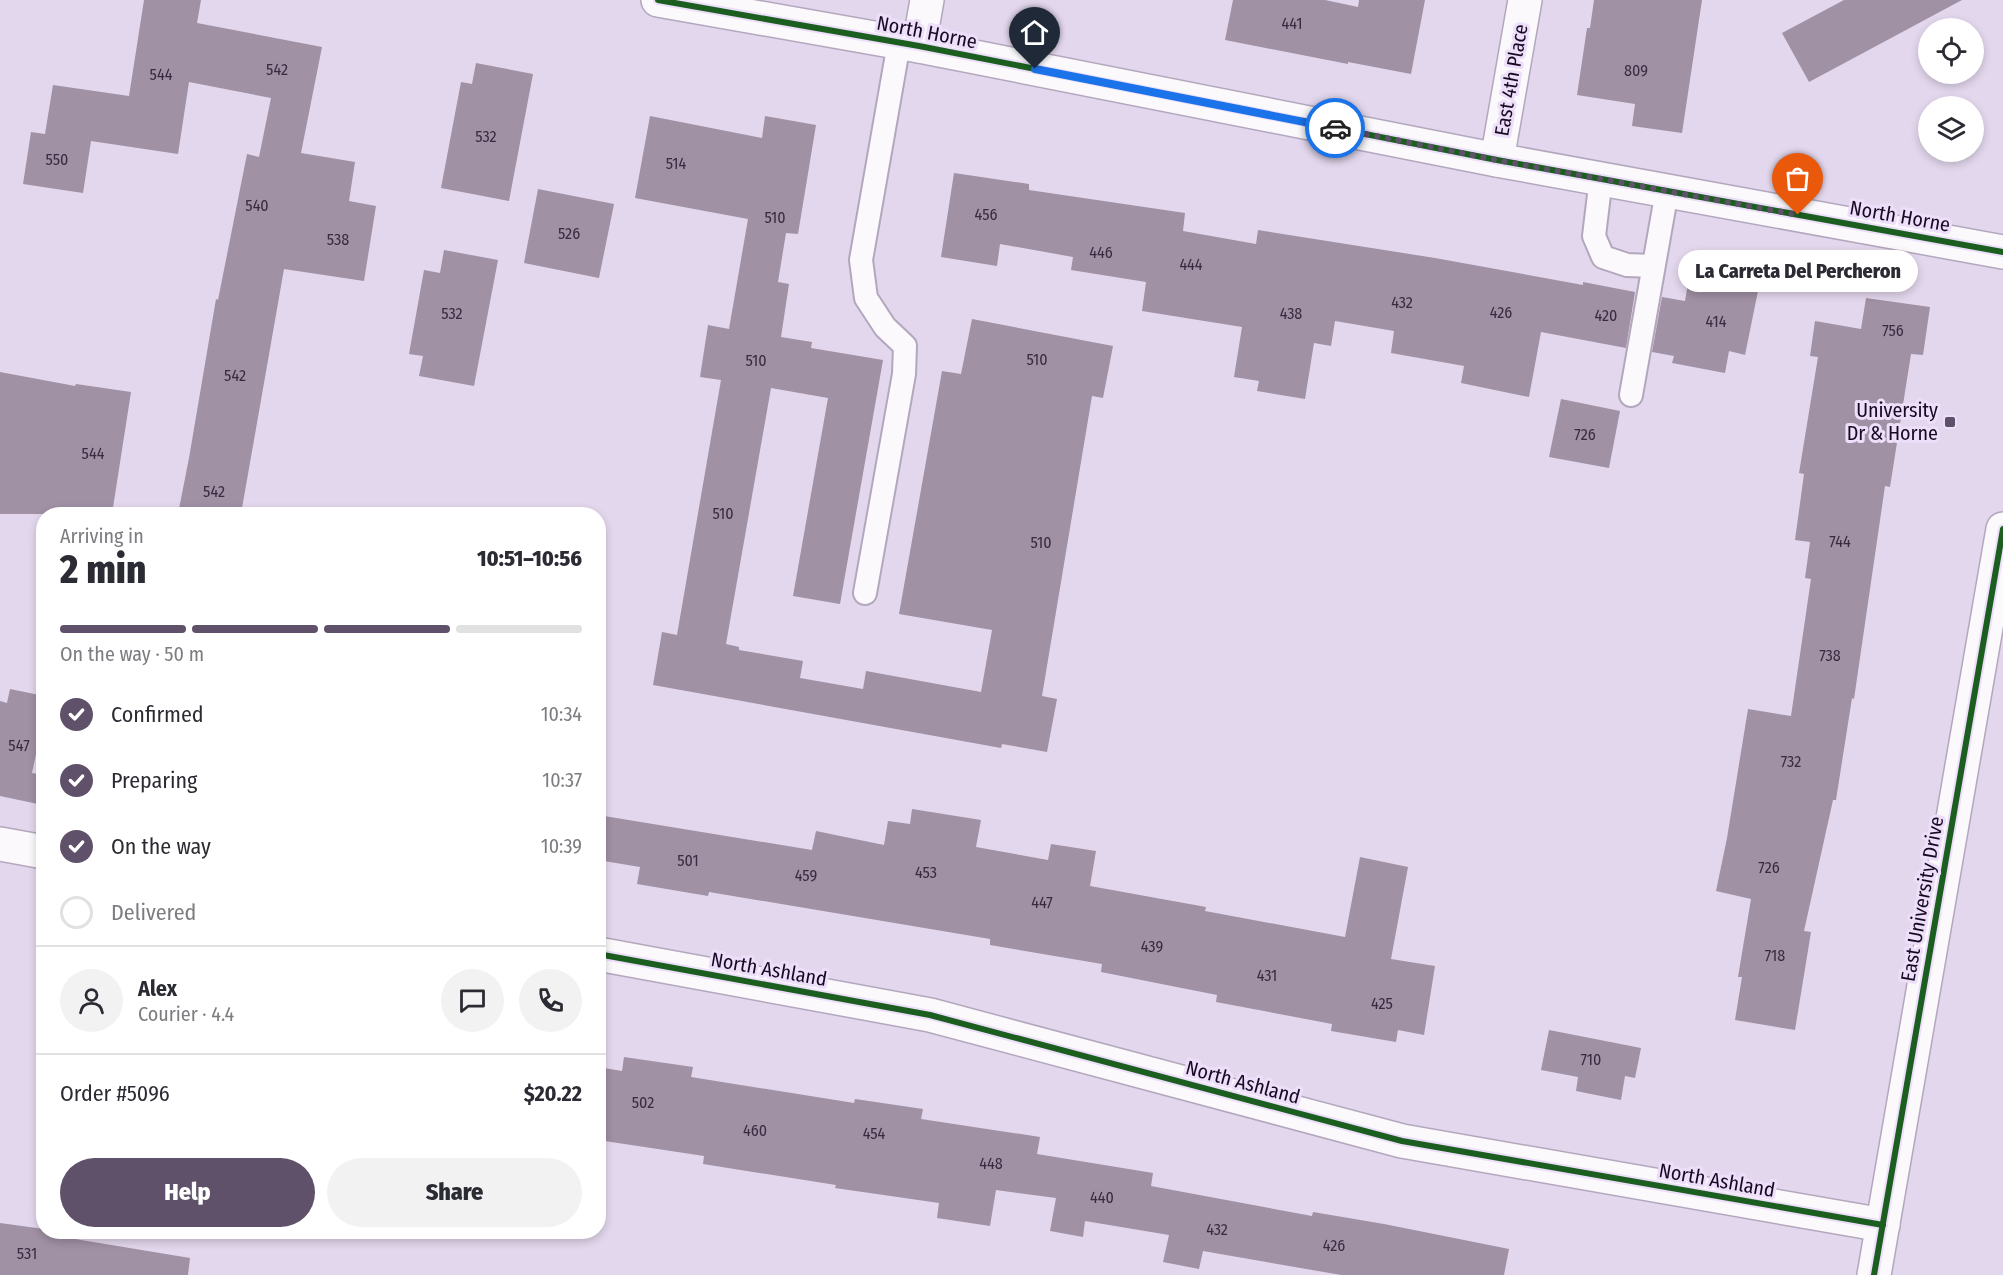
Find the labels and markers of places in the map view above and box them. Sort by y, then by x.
pin [1009,7,1060,69]
pin [1772,153,1823,215]
callout: La Carreta Del Percheron [1678,251,1918,293]
place label: University Dr & Horne [1847,398,1938,445]
marker: University Dr & Horne [1943,415,1957,429]

